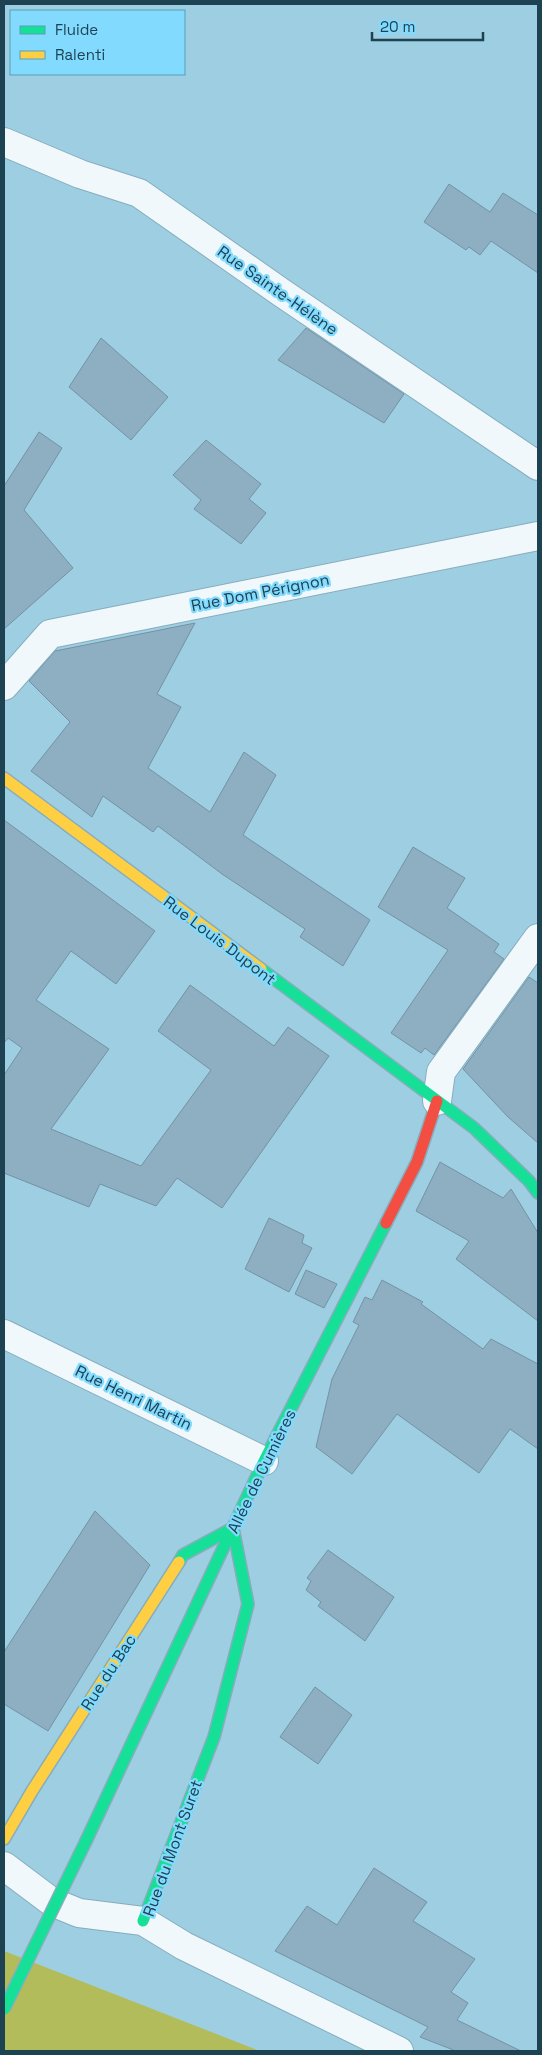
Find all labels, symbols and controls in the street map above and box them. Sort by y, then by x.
legend [10,10,185,75]
scale bar [372,10,483,42]
text: 20 m [380,17,415,36]
text: Fluide [55,20,98,39]
text: Ralenti [55,45,105,64]
street label: Rue Sainte-Hélène [213,241,342,340]
street label: Rue Dom Pérignon [189,569,331,616]
street label: Rue Louis Dupont [159,891,280,990]
street label: Rue Henri Martin [72,1360,196,1435]
street label: Allée de Cumières [222,1406,301,1537]
street label: Rue du Bac [76,1630,141,1714]
street label: Rue du Mont Suret [138,1777,207,1920]

